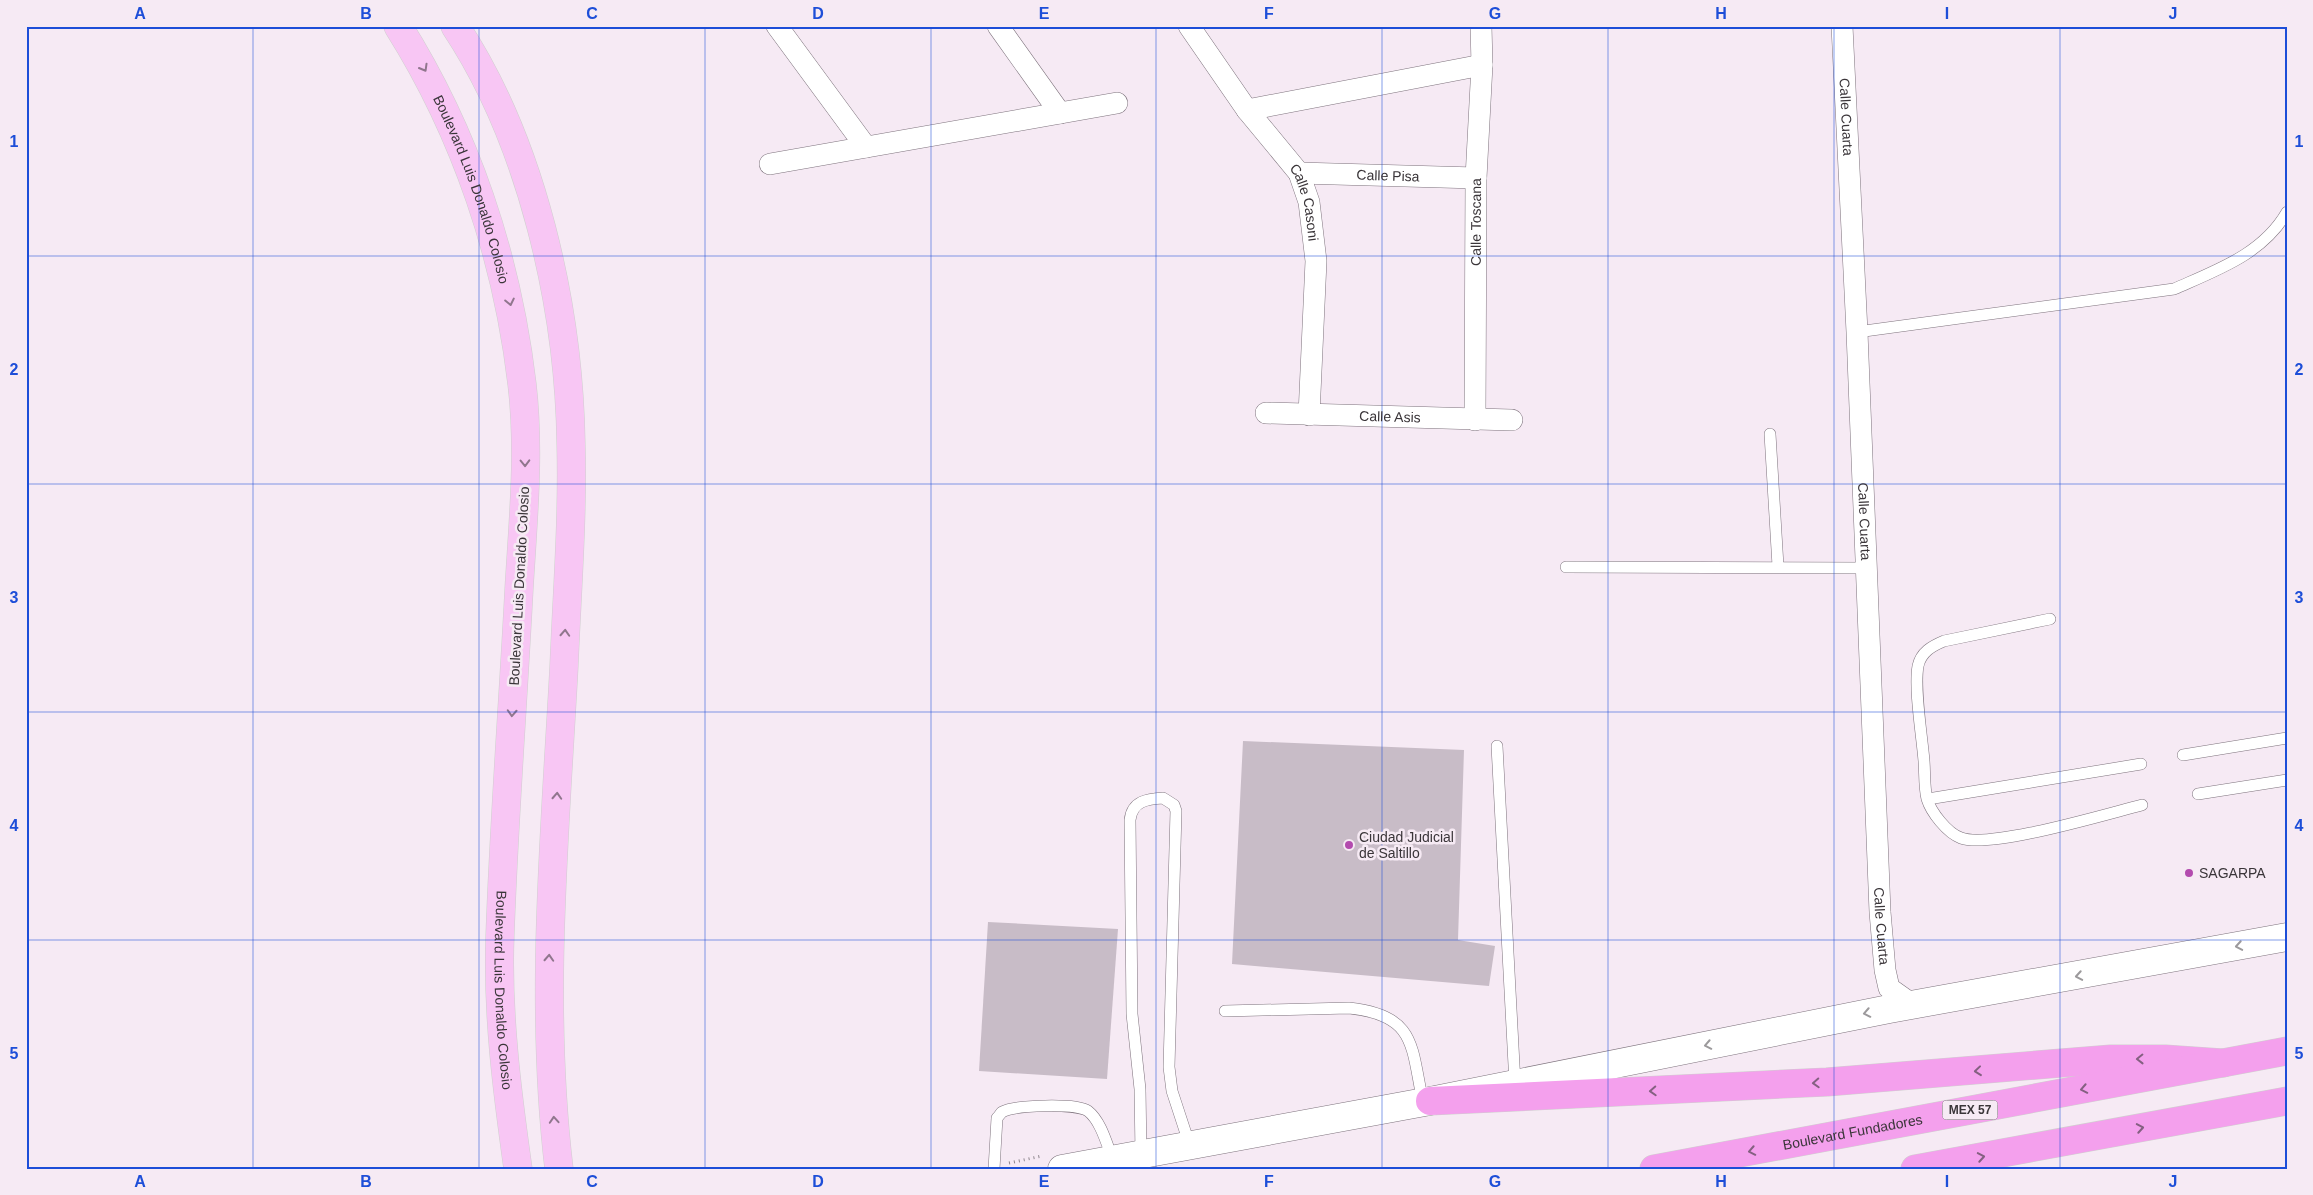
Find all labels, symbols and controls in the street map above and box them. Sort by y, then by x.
text: A [134,5,146,22]
text: B [360,5,372,22]
text: C [586,5,598,22]
text: D [812,5,824,22]
text: E [1039,5,1050,22]
text: F [1264,5,1274,22]
text: G [1489,5,1501,22]
text: H [1715,5,1727,22]
text: I [1945,5,1949,22]
text: J [2169,5,2177,22]
one-way arrow [417,62,427,71]
street label: Calle Cuarta [1837,78,1856,156]
street label: Boulevard Luis Donaldo Colosio [430,92,512,285]
text: 1 [10,133,19,150]
text: 1 [2295,133,2304,150]
street label: Calle Casoni [1287,161,1322,242]
street label: Calle Pisa [1356,167,1420,184]
street label: Calle Toscana [1468,178,1484,266]
one-way arrow [504,297,514,306]
text: 2 [10,361,19,378]
text: 2 [2295,361,2304,378]
street label: Calle Asis [1359,408,1421,425]
one-way arrow [520,460,530,467]
street label: Calle Cuarta [1855,482,1874,561]
street label: Boulevard Luis Donaldo Colosio [506,486,532,686]
text: 3 [10,589,19,606]
text: 3 [2295,589,2304,606]
one-way arrow [560,629,571,637]
one-way arrow [507,709,518,717]
one-way arrow [552,791,562,799]
text: 4 [10,817,19,834]
text: 4 [2295,817,2304,834]
place label: Ciudad Judicial de Saltillo [1359,829,1454,861]
marker: Ciudad Judicial de Saltillo [1343,839,1355,851]
place label: SAGARPA [2199,865,2266,881]
marker: SAGARPA [2183,867,2195,879]
street label: Calle Cuarta [1871,887,1893,966]
street label: Boulevard Luis Donaldo Colosio [491,890,516,1091]
one-way arrow [2234,940,2243,950]
one-way arrow [543,954,554,962]
one-way arrow [2075,970,2083,980]
one-way arrow [1863,1008,1872,1018]
one-way arrow [1704,1040,1713,1050]
text: 5 [10,1045,19,1062]
text: 5 [2295,1045,2304,1062]
one-way arrow [2136,1054,2144,1064]
one-way arrow [1974,1065,1982,1076]
one-way arrow [1812,1077,1820,1088]
one-way arrow [2080,1083,2088,1094]
one-way arrow [1649,1085,1657,1096]
road number: MEX 57 [1942,1100,1998,1120]
street label: Boulevard Fundadores [1781,1111,1924,1153]
one-way arrow [549,1116,560,1124]
one-way arrow [2136,1123,2145,1133]
one-way arrow [1748,1145,1757,1155]
one-way arrow [1976,1152,1985,1162]
text: A [134,1173,146,1190]
text: B [360,1173,372,1190]
text: C [586,1173,598,1190]
text: D [812,1173,824,1190]
text: E [1039,1173,1050,1190]
text: F [1264,1173,1274,1190]
text: G [1489,1173,1501,1190]
text: H [1715,1173,1727,1190]
text: I [1945,1173,1949,1190]
text: J [2169,1173,2177,1190]

